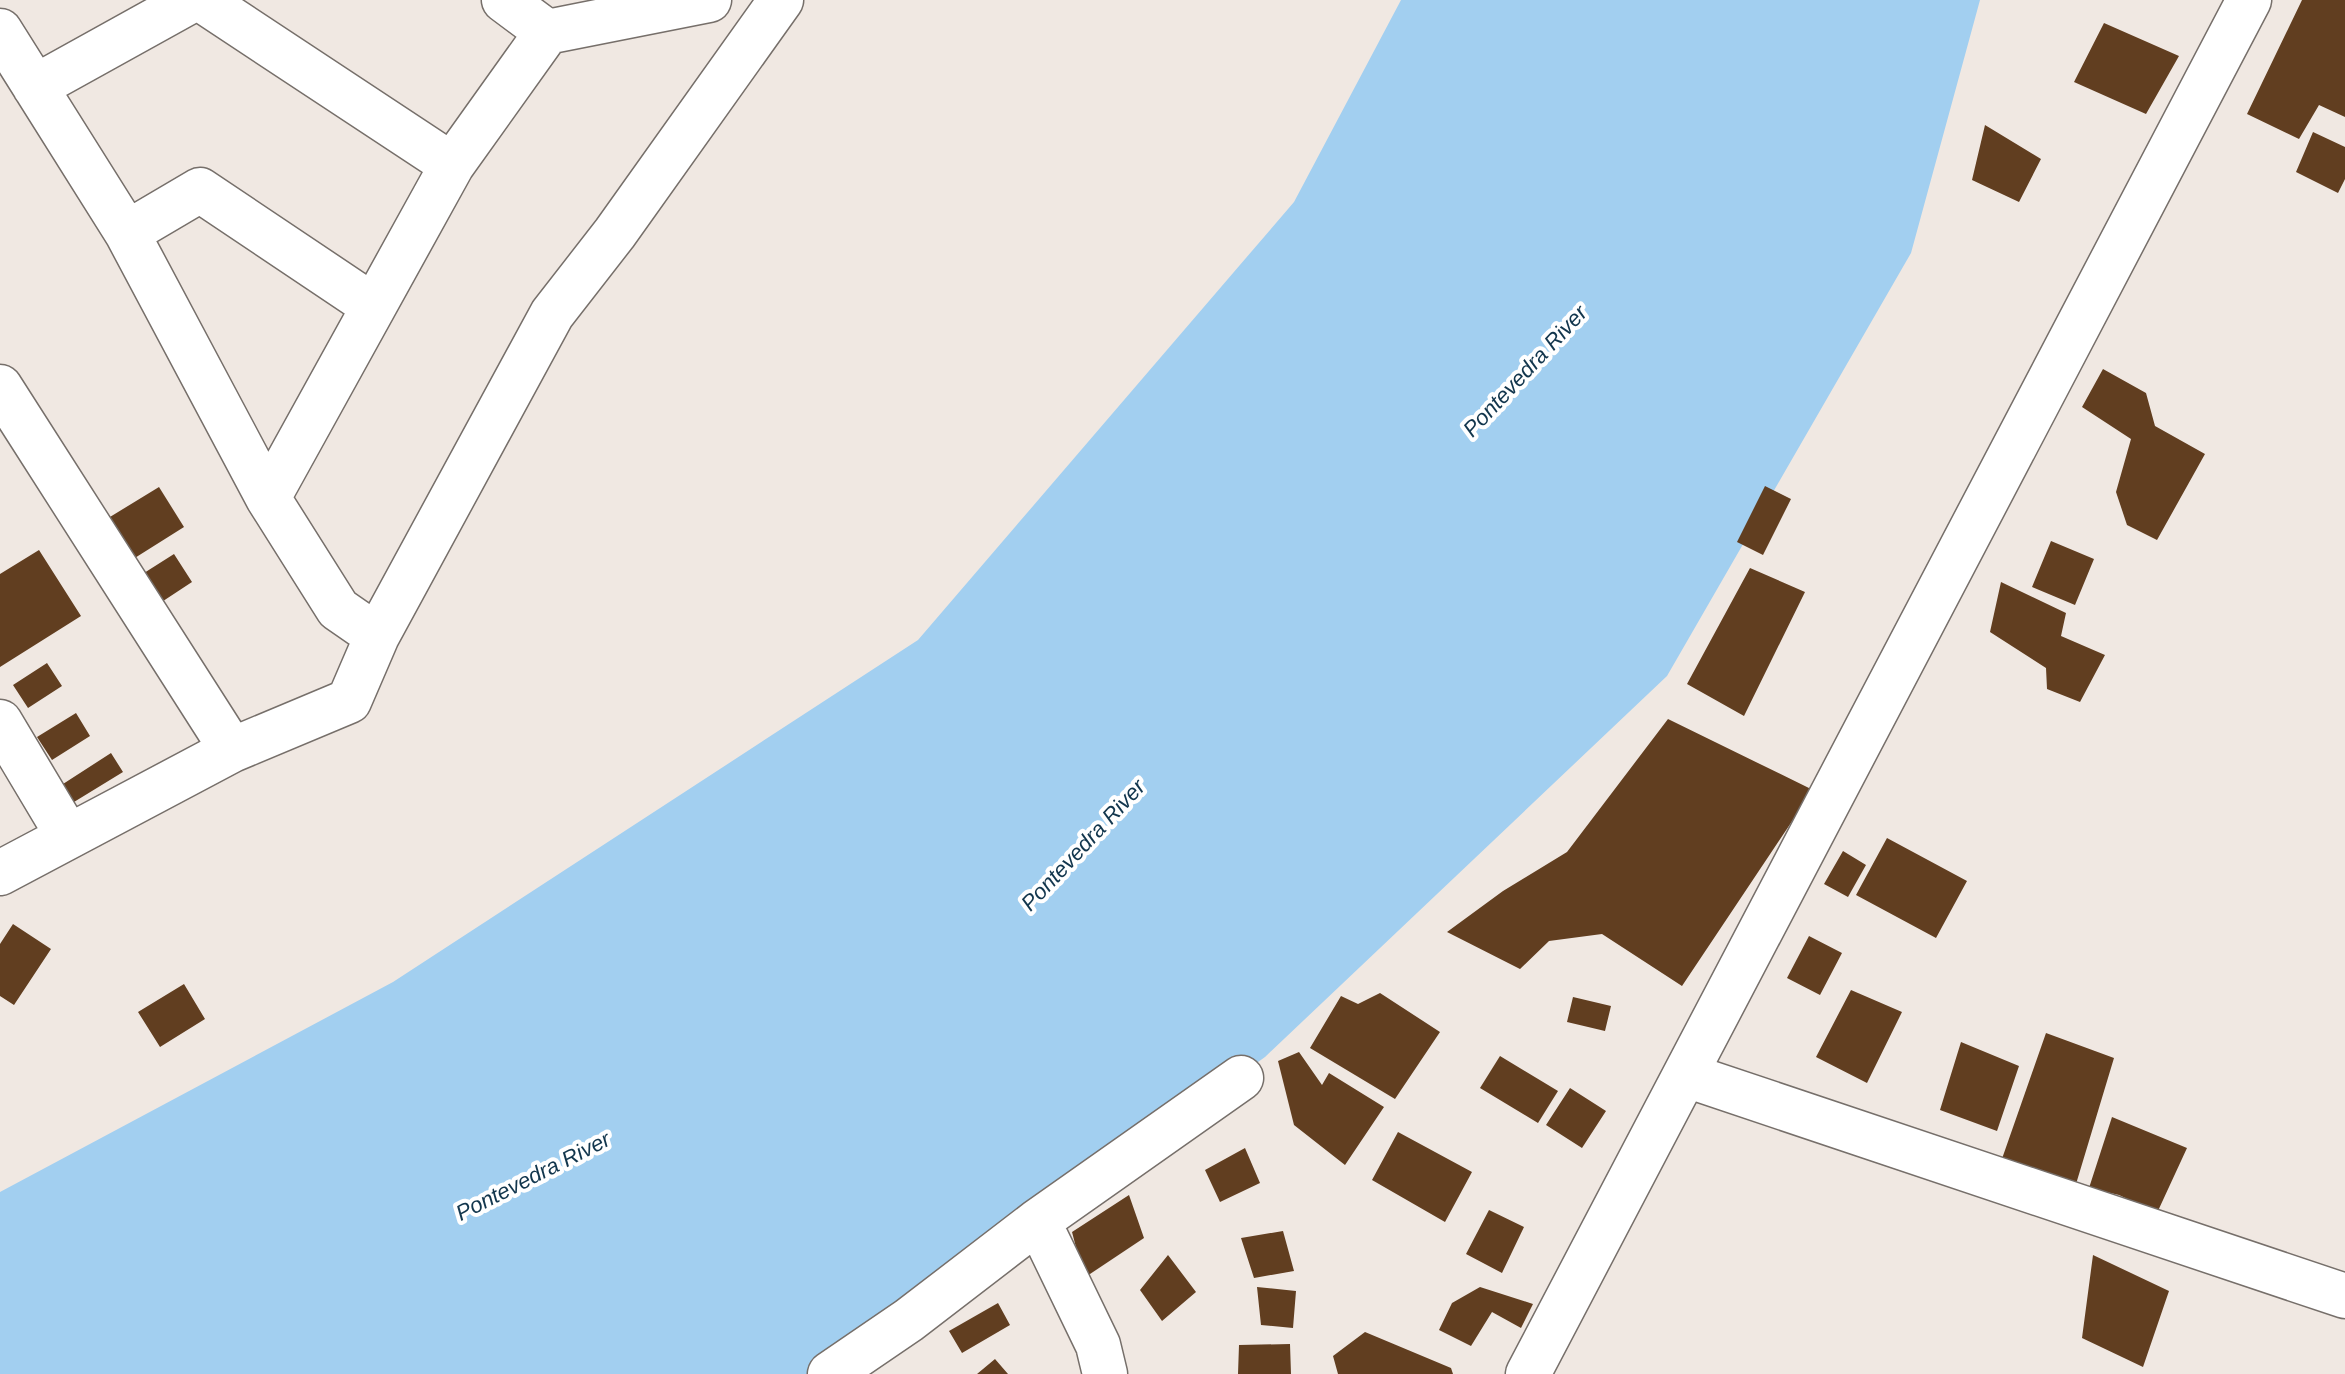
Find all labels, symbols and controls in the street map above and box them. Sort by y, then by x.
water label: Pontevedra River [1458,299,1593,442]
water label: Pontevedra River [1016,773,1151,916]
water label: Pontevedra River [452,1126,616,1226]

